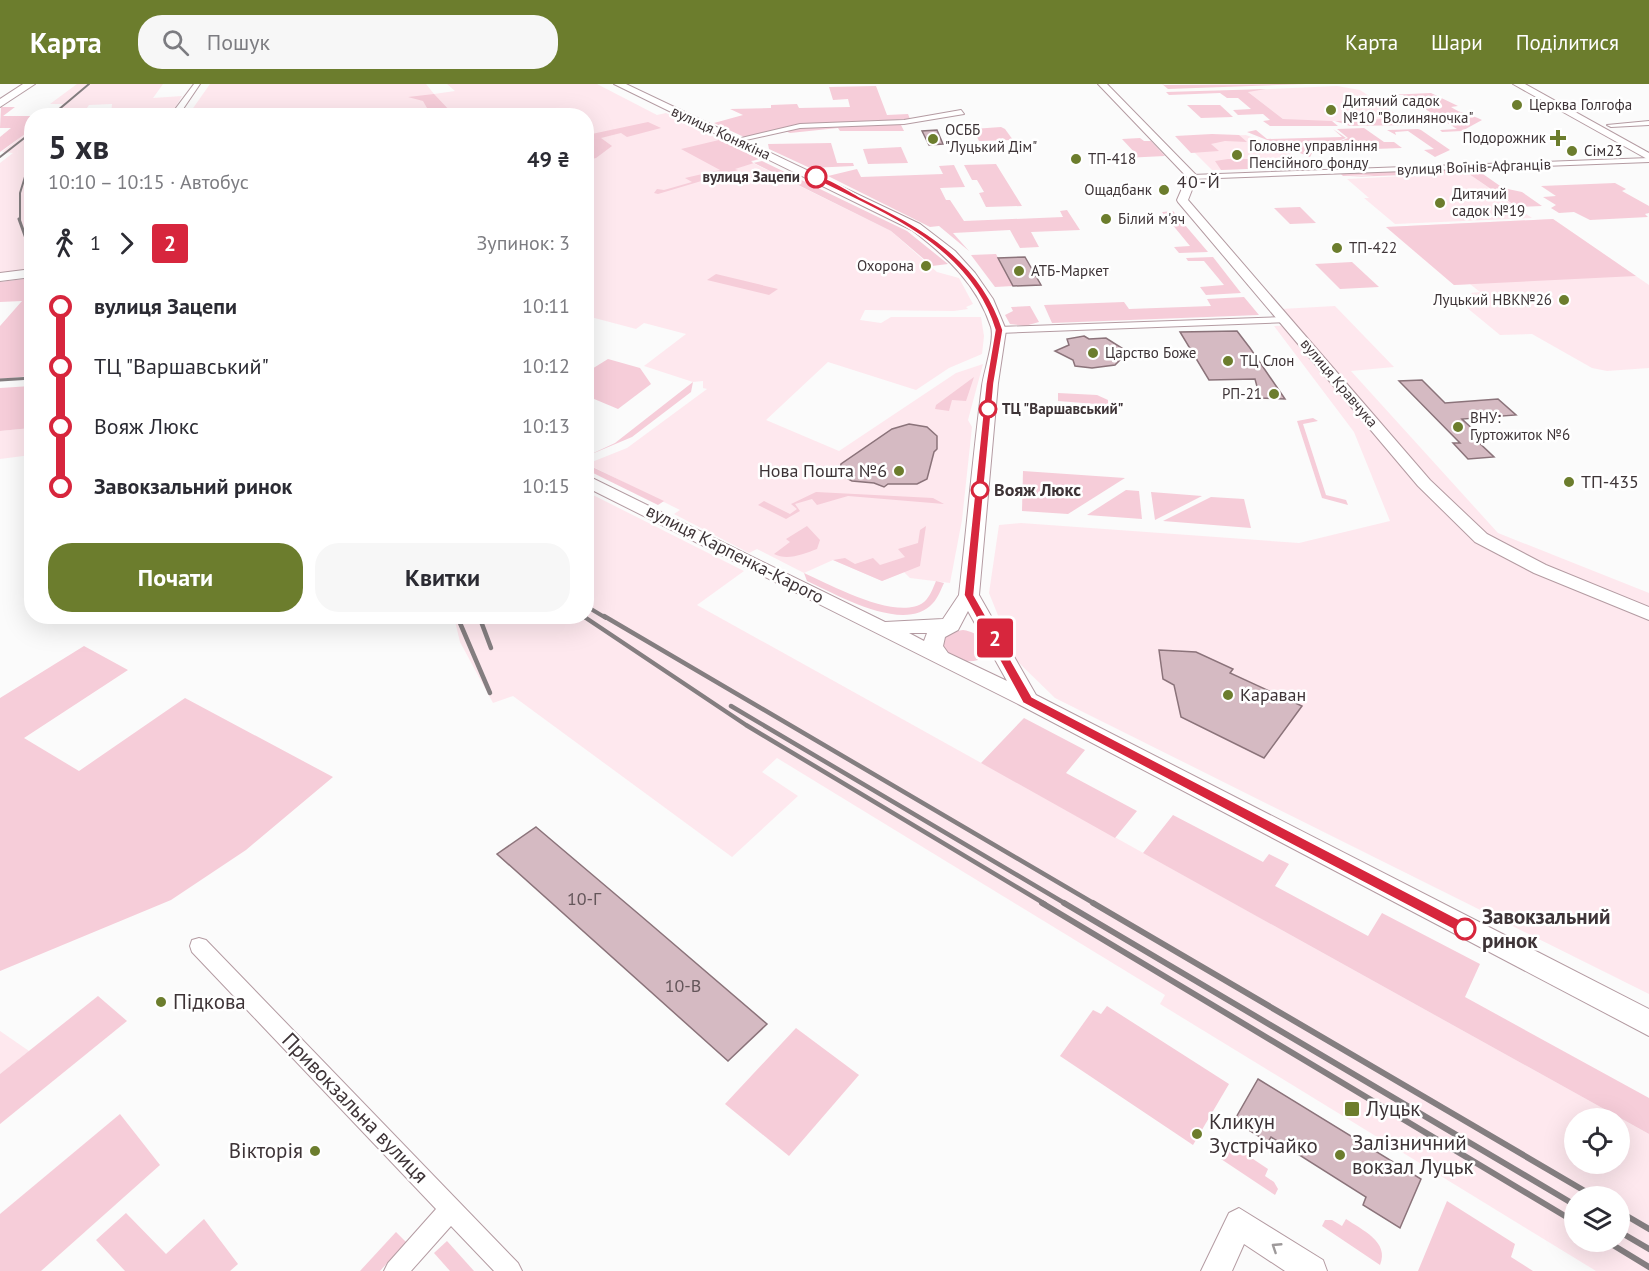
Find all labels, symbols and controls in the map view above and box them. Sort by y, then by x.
search box [138,15,558,69]
text: Карта [30,24,102,61]
icon: search [159,26,192,59]
text: Пошук [207,28,270,56]
text: Карта [1345,29,1398,56]
text: Шари [1431,29,1483,56]
text: Поділитися [1516,29,1619,56]
place label: Дитячий садок №10 "Волиняночка" [1343,91,1474,127]
place label: Церква Голгофа [1529,95,1632,114]
marker: Церква Голгофа [1510,98,1524,112]
street label: вулиця Конякіна [668,101,774,164]
marker: Дитячий садок №10 "Волиняночка" [1324,103,1338,117]
place label: ОСББ "Луцький Дім" [945,120,1037,156]
text: 5 хв [48,125,109,168]
place label: Подорожник [1463,128,1547,147]
marker: Подорожник [1551,131,1565,145]
marker: ОСББ "Луцький Дім" [926,132,940,146]
place label: Головне управління Пенсійного фонду [1249,136,1378,172]
place label: Сім23 [1584,141,1623,160]
marker: Сім23 [1565,144,1579,158]
text: 49 ₴ [527,145,570,173]
marker: Головне управління Пенсійного фонду [1230,148,1244,162]
place label: ТП-418 [1088,149,1136,168]
marker: ТП-418 [1069,152,1083,166]
street label: вулиця Воїнів-Афганців [1397,154,1551,179]
marker: вулиця Зацепи [805,166,827,188]
place label: вулиця Зацепи [703,167,800,186]
text: 10:10 – 10:15 · Автобус [48,169,249,195]
district label: 40-Й [1177,170,1221,193]
place label: Ощадбанк [1084,180,1153,199]
marker: Ощадбанк [1157,183,1171,197]
place label: Дитячий садок №19 [1452,184,1525,220]
marker: Дитячий садок №19 [1433,196,1447,210]
place label: Білий м'яч [1118,209,1185,228]
marker: Білий м'яч [1099,212,1113,226]
icon: walk [48,227,81,260]
icon: forward [110,227,143,260]
text: 1 [90,230,101,256]
text: 2 [164,230,176,257]
text: Зупинок: 3 [477,230,570,256]
place label: ТП-422 [1349,238,1397,257]
marker: ТП-422 [1330,241,1344,255]
place label: Охорона [857,256,914,275]
marker: Охорона [919,259,933,273]
place label: АТБ-Маркет [1031,261,1109,280]
marker: АТБ-Маркет [1012,264,1026,278]
place label: Луцький НВК№26 [1432,290,1552,309]
text: вулиця Зацепи [94,292,237,320]
text: 10:11 [522,293,570,319]
marker: Луцький НВК№26 [1557,293,1571,307]
street label: вулиця Кравчука [1297,334,1382,431]
place label: Царство Боже [1105,343,1197,362]
marker: Царство Боже [1086,346,1100,360]
place label: ТЦ Слон [1240,351,1294,370]
text: ТЦ "Варшавський" [94,352,269,380]
text: 10:12 [522,353,570,379]
marker: ТЦ Слон [1221,354,1235,368]
place label: РП-21 [1222,384,1262,403]
marker: РП-21 [1267,387,1281,401]
place label: ТЦ "Варшавський" [1002,399,1124,418]
marker: ТЦ "Варшавський" [979,400,997,418]
place label: ВНУ: Гуртожиток №6 [1470,408,1570,444]
text: Вояж Люкс [94,412,199,440]
text: 10:13 [522,413,570,439]
marker: ВНУ: Гуртожиток №6 [1451,420,1465,434]
place label: Нова Пошта №6 [759,459,887,482]
marker: Нова Пошта №6 [892,464,906,478]
place label: ТП-435 [1581,470,1639,493]
text: Завокзальний ринок [94,472,292,500]
text: 10:15 [522,473,570,499]
marker: ТП-435 [1562,475,1576,489]
place label: Вояж Люкс [994,478,1081,501]
marker: Вояж Люкс [971,481,989,499]
street label: вулиця Карпенка-Карого [642,499,828,608]
button: Почати [48,543,303,612]
button: Квитки [315,543,570,612]
line badge: 2 [976,618,1014,658]
text: 2 [989,625,1001,652]
place label: Караван [1240,683,1306,706]
marker: Караван [1221,688,1235,702]
house number: 10-Г [567,887,602,910]
place label: Завокзальний ринок [1482,903,1610,954]
marker: Завокзальний ринок [1454,918,1476,940]
house number: 10-В [665,974,701,997]
place label: Підкова [173,988,246,1015]
marker: Підкова [154,995,168,1009]
street label: Привокзальна вулиця [276,1027,434,1189]
place label: Луцьк [1365,1095,1420,1122]
marker: Луцьк [1343,1100,1361,1118]
place label: Кликун Зустрічайко [1209,1108,1318,1159]
map controls [1564,1108,1630,1252]
button: locate [1564,1108,1630,1174]
marker: Кликун Зустрічайко [1190,1127,1204,1141]
place label: Залізничний вокзал Луцьк [1352,1129,1474,1180]
place label: Вікторія [229,1137,303,1164]
marker: Вікторія [308,1144,322,1158]
marker: Залізничний вокзал Луцьк [1333,1148,1347,1162]
button: layers [1564,1186,1630,1252]
one-way arrow [1272,1243,1283,1254]

